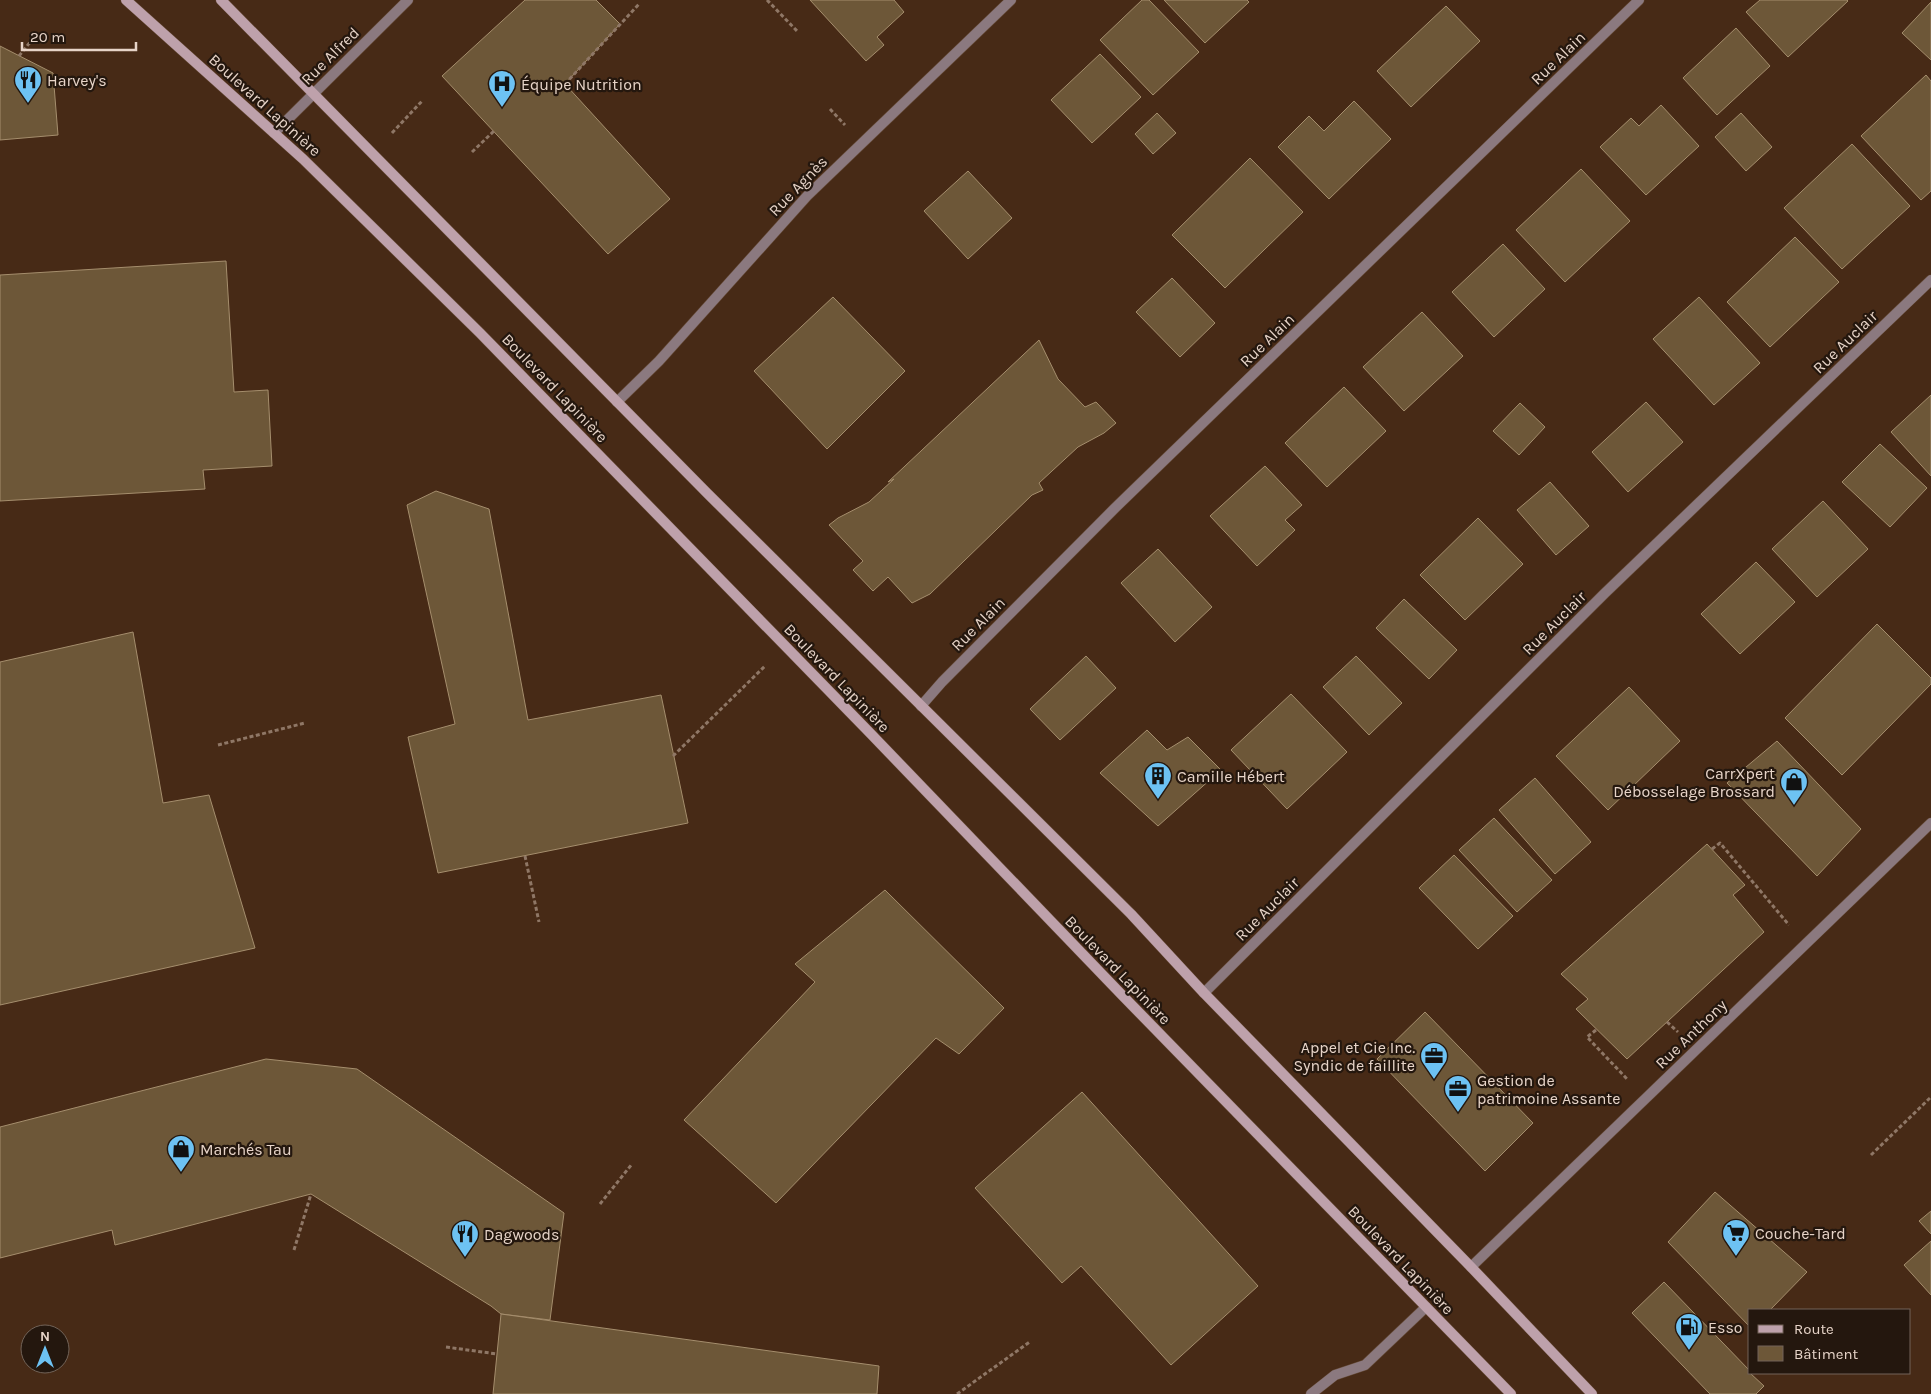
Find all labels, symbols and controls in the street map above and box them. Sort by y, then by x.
scale bar [22,20,136,52]
street label: Rue Alfred [297,23,363,89]
street label: Rue Alain [1527,27,1589,89]
text: 20 m [30,28,65,46]
street label: Boulevard Lapinière [205,50,325,160]
restaurant icon: Harvey's [13,65,43,104]
hospital icon: Équipe Nutrition [487,69,517,108]
place label: Harvey's [47,71,107,90]
place label: Équipe Nutrition [521,75,642,94]
street label: Rue Agnès [765,152,831,220]
street label: Rue Auclair [1809,306,1881,377]
street label: Rue Alain [1236,309,1298,371]
street label: Boulevard Lapinière [498,330,612,446]
street label: Rue Auclair [1518,587,1590,659]
street label: Rue Alain [947,593,1009,655]
street label: Boulevard Lapinière [780,620,894,736]
building icon: Camille Hébert [1143,761,1173,800]
place label: CarrXpert Débosselage Brossard [1613,764,1775,801]
place label: Camille Hébert [1177,767,1285,786]
shop icon: CarrXpert Débosselage Brossard [1779,767,1809,806]
street label: Rue Auclair [1231,873,1303,945]
street label: Boulevard Lapinière [1061,912,1175,1028]
street label: Rue Anthony [1651,995,1731,1073]
place label: Appel et Cie Inc. Syndic de faillite [1293,1038,1415,1075]
office icon: Appel et Cie Inc. Syndic de faillite [1419,1041,1449,1080]
place label: Gestion de patrimoine Assante [1477,1071,1621,1108]
office icon: Gestion de patrimoine Assante [1443,1074,1473,1113]
shop icon: Marchés Tau [166,1134,196,1173]
place label: Marchés Tau [200,1140,292,1159]
street label: Boulevard Lapinière [1344,1202,1458,1318]
supermarket icon: Couche-Tard [1721,1218,1751,1257]
restaurant icon: Dagwoods [450,1219,480,1258]
place label: Couche-Tard [1755,1224,1846,1243]
place label: Dagwoods [484,1225,559,1244]
legend [1748,1309,1911,1374]
fuel station icon: Esso [1674,1312,1704,1351]
place label: Esso [1708,1318,1743,1337]
text: Route [1794,1320,1834,1338]
north arrow [20,1324,70,1374]
text: N [40,1328,50,1345]
text: Bâtiment [1794,1345,1858,1363]

